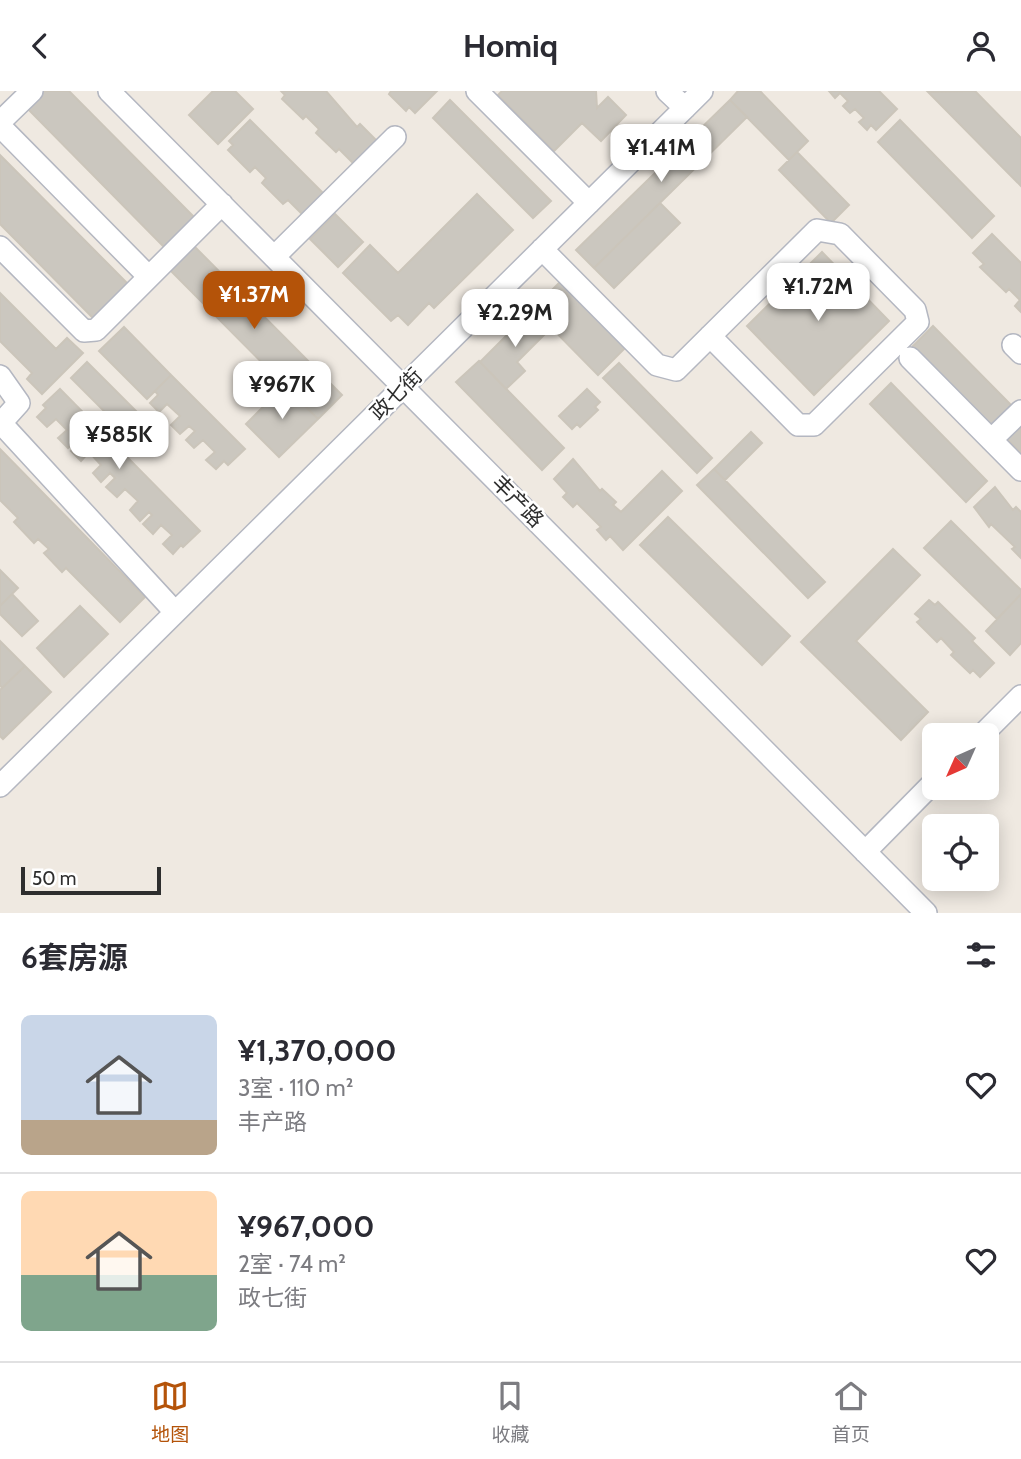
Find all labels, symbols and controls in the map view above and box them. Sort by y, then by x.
text: Homiq [463,26,558,65]
icon: back [21,27,59,65]
icon: person [962,27,1000,65]
pin: ¥1.41M [604,125,718,184]
text: ¥1.41M [626,133,696,161]
pin: ¥1.72M [761,264,875,323]
pin: ¥1.37M [197,271,311,331]
text: ¥1.72M [783,272,853,300]
text: ¥1.37M [219,280,289,308]
pin: ¥2.29M [458,289,572,349]
text: ¥2.29M [477,298,553,326]
pin: ¥967K [233,361,331,421]
street label: 政七街 [365,363,427,425]
text: ¥967K [249,370,315,398]
pin: ¥585K [70,411,168,471]
text: ¥585K [86,420,152,448]
street label: 丰产路 [487,470,549,532]
north arrow [922,723,999,800]
map controls [922,723,999,891]
button: locate [922,814,999,891]
scale bar [21,864,161,896]
text: 50 m [32,867,76,890]
icon: filters [962,936,1000,974]
text: 6套房源 [21,939,128,976]
text: ¥1,370,000 [238,1032,396,1069]
icon: home [77,1043,161,1127]
icon: heart [962,1066,1000,1104]
text: 3室 · 110 m² [238,1074,353,1102]
text: 丰产路 [238,1108,307,1136]
text: ¥967,000 [238,1208,374,1245]
icon: home [77,1219,161,1303]
icon: heart [962,1242,1000,1280]
text: 2室 · 74 m² [238,1250,346,1278]
text: 政七街 [238,1284,307,1312]
tab: 地图 [151,1377,189,1446]
tab: 收藏 [491,1377,530,1446]
tab: 首页 [832,1377,870,1446]

